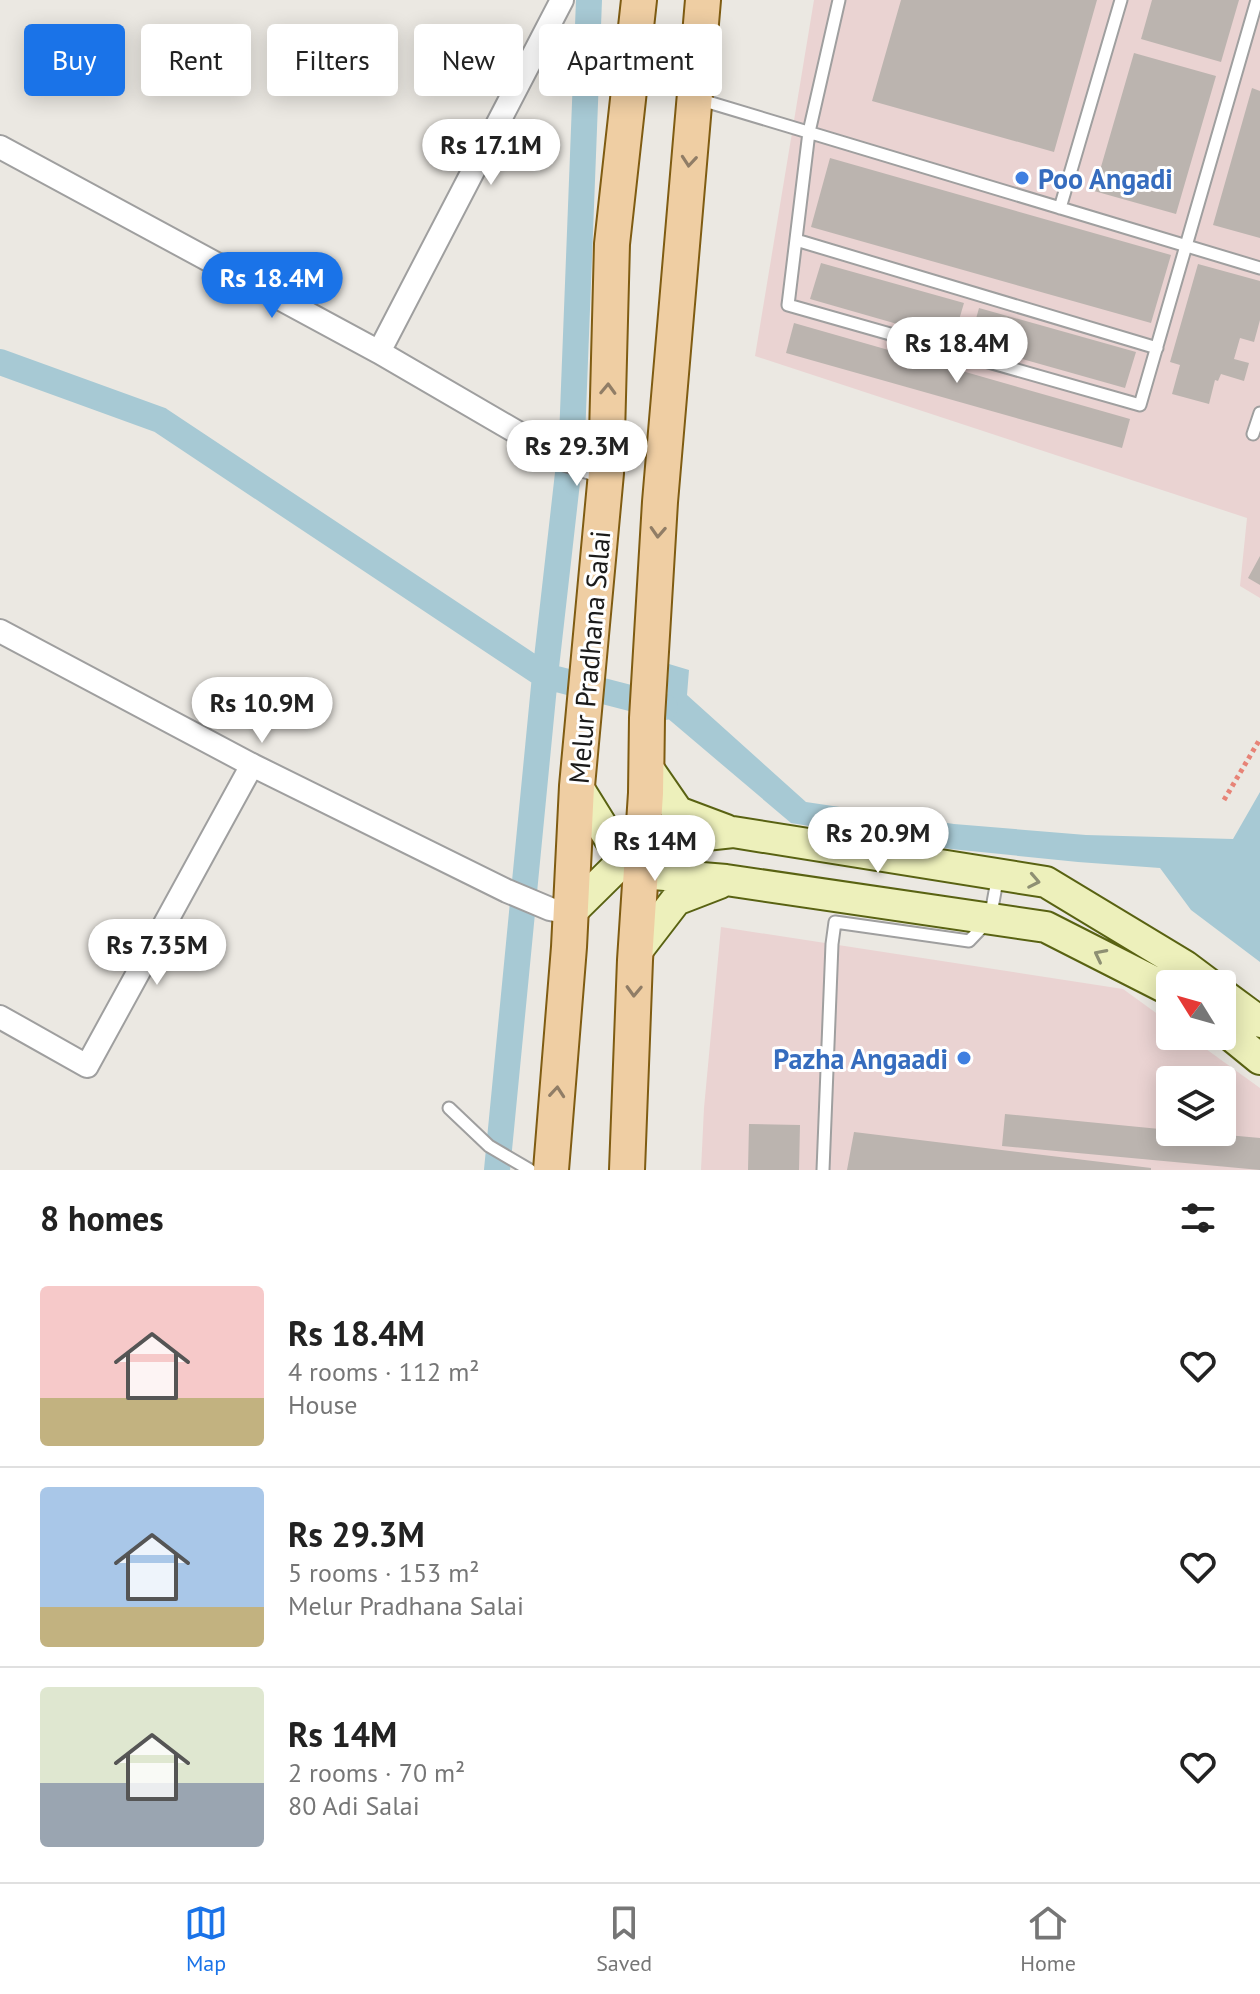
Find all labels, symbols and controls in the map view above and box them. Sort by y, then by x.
chip: Buy [24,24,125,96]
chip: Rent [141,24,251,96]
chip: Filters [267,24,398,96]
chip: New [414,24,523,96]
chip: Apartment [539,24,722,96]
pin: Rs 17.1M [408,119,574,187]
text: Rs 17.1M [440,128,542,161]
one-way arrow [681,155,698,168]
place label: Poo Angadi [1038,160,1173,197]
marker: Poo Angadi [1013,169,1031,187]
pin: Rs 18.4M [189,252,355,320]
text: Rs 18.4M [220,261,324,294]
pin: Rs 18.4M [874,317,1040,385]
text: Rs 18.4M [905,326,1009,359]
one-way arrow [600,382,617,395]
pin: Rs 29.3M [494,420,660,488]
text: Rs 29.3M [525,429,629,462]
one-way arrow [650,526,667,539]
street label: Melur Pradhana Salai [560,529,618,785]
pin: Rs 10.9M [179,677,345,745]
text: Rs 10.9M [210,686,314,719]
pin: Rs 20.9M [795,807,961,875]
pin: Rs 14M [590,815,720,883]
text: Rs 20.9M [826,816,930,849]
text: Rs 14M [613,824,697,857]
one-way arrow [1027,872,1040,889]
pin: Rs 7.35M [74,919,240,987]
text: Rs 7.35M [106,928,208,961]
one-way arrow [1094,949,1109,964]
north arrow [1156,970,1236,1050]
map controls [1156,970,1236,1146]
one-way arrow [626,985,643,998]
place label: Pazha Angaadi [773,1040,948,1077]
marker: Pazha Angaadi [955,1049,973,1067]
button: layers [1156,1066,1236,1146]
one-way arrow [548,1085,565,1098]
text: 8 homes [40,1196,164,1240]
icon: filters [1176,1196,1220,1240]
text: Rs 18.4M [288,1311,425,1355]
icon: home [104,1318,200,1414]
icon: heart [1176,1344,1220,1388]
text: 4 rooms · 112 m² [288,1355,480,1388]
text: House [288,1388,358,1421]
text: Rs 29.3M [288,1512,425,1556]
icon: home [104,1519,200,1615]
icon: heart [1176,1545,1220,1589]
text: 5 rooms · 153 m² [288,1556,480,1589]
text: Melur Pradhana Salai [288,1589,524,1622]
text: Rs 14M [288,1712,397,1756]
icon: home [104,1719,200,1815]
icon: heart [1176,1745,1220,1789]
text: 2 rooms · 70 m² [288,1756,465,1789]
text: 80 Adi Salai [288,1789,420,1822]
tab: Map [184,1901,228,1977]
tab: Saved [596,1901,652,1977]
tab: Home [1020,1901,1076,1977]

